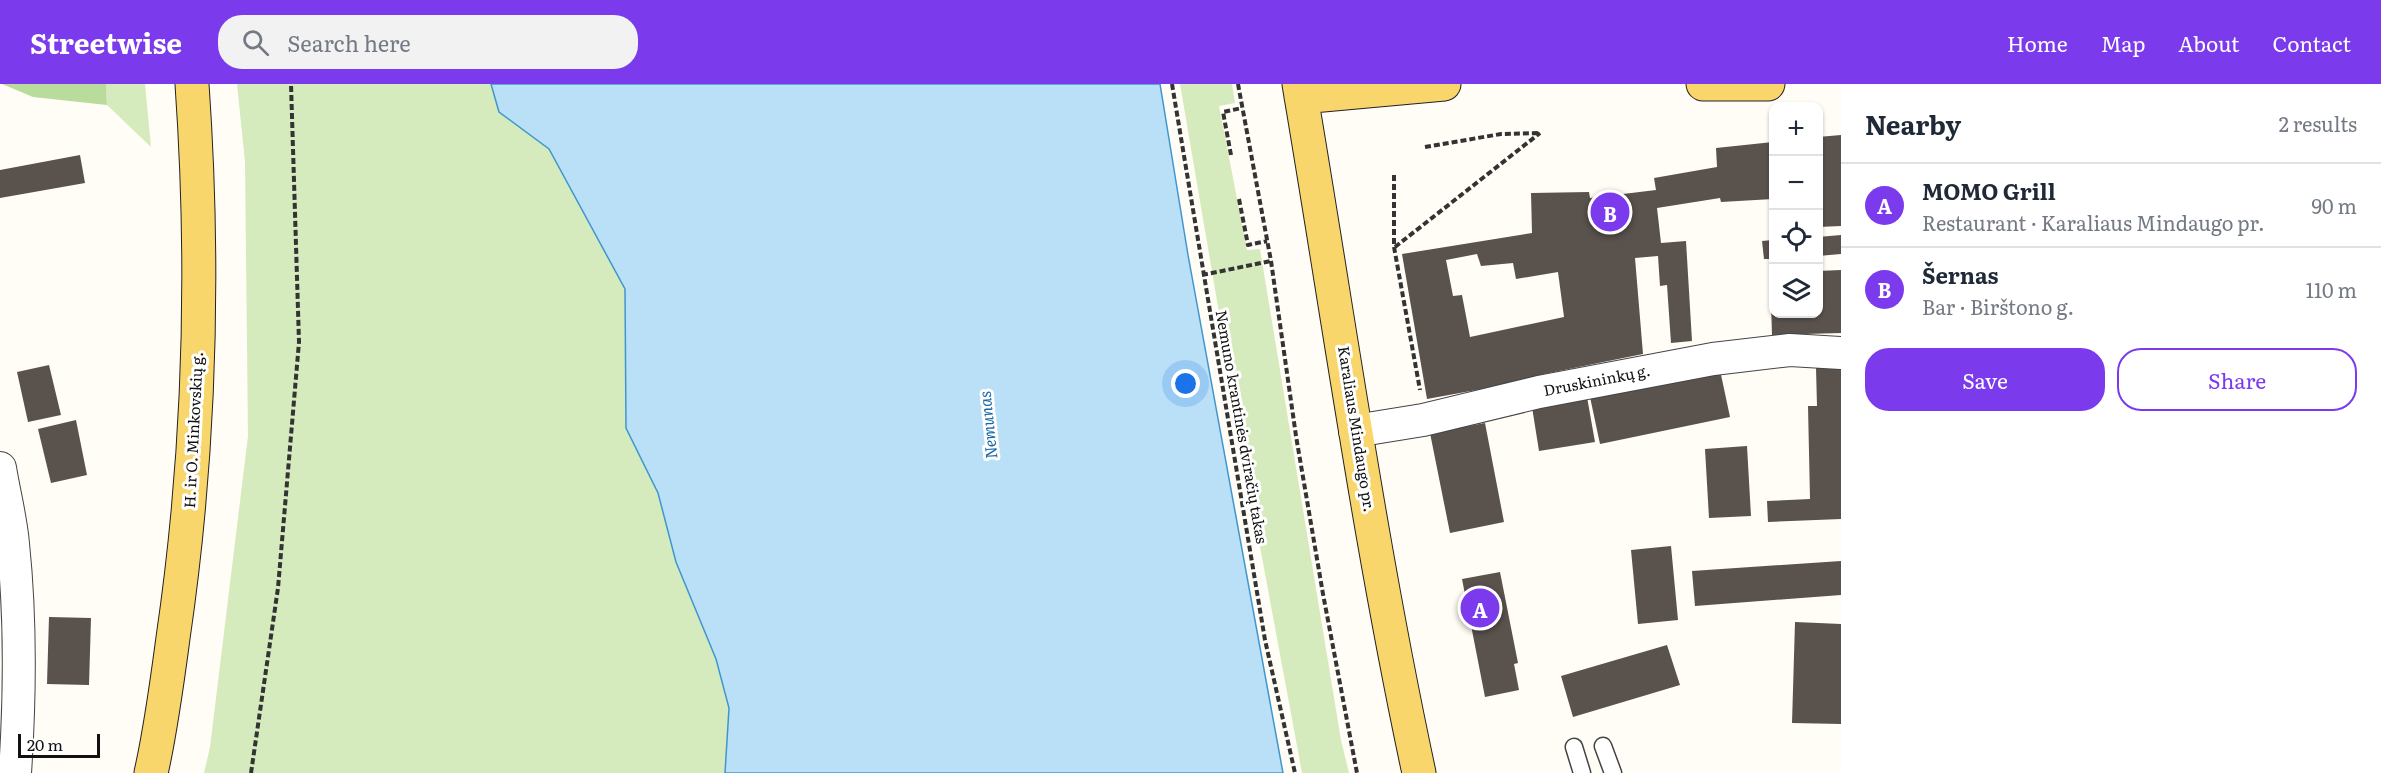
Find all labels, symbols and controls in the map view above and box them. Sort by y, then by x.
search box [218,15,638,69]
text: Streetwise [30,21,182,63]
icon: search [239,26,272,59]
text: Search here [287,26,411,59]
text: Home [2007,27,2068,58]
text: Map [2101,27,2145,58]
text: About [2178,27,2240,58]
text: Contact [2273,27,2351,58]
map controls [1769,102,1823,318]
button: + [1769,102,1823,156]
text: Nearby [1865,104,1961,143]
text: 2 results [2279,108,2357,138]
button: − [1769,156,1823,210]
text: MOMO Grill [1922,174,2056,207]
pin: B [1590,190,1630,234]
text: A [1877,190,1892,220]
text: 90 m [2312,190,2357,220]
text: Restaurant · Karaliaus Mindaugo pr. [1922,207,2265,237]
button: locate [1769,210,1823,264]
text: Šernas [1922,258,1999,291]
button: layers [1769,264,1823,318]
text: B [1878,274,1891,304]
text: 110 m [2306,274,2357,304]
text: Bar · Birštono g. [1922,291,2074,321]
street label: Nemuno krantinės dviračių takas [1211,308,1274,546]
street label: Karaliaus Mindaugo pr. [1333,344,1382,513]
button: Save [1865,348,2105,411]
button: Share [2117,348,2357,411]
street label: H. ir O. Minkovskių g. [177,351,208,509]
street label: Druskininkų g. [1541,358,1652,401]
your location [1171,369,1200,398]
water label: Nemunas [971,390,1003,460]
pin: A [1460,586,1500,630]
scale bar [18,731,100,758]
text: 20 m [27,732,63,756]

